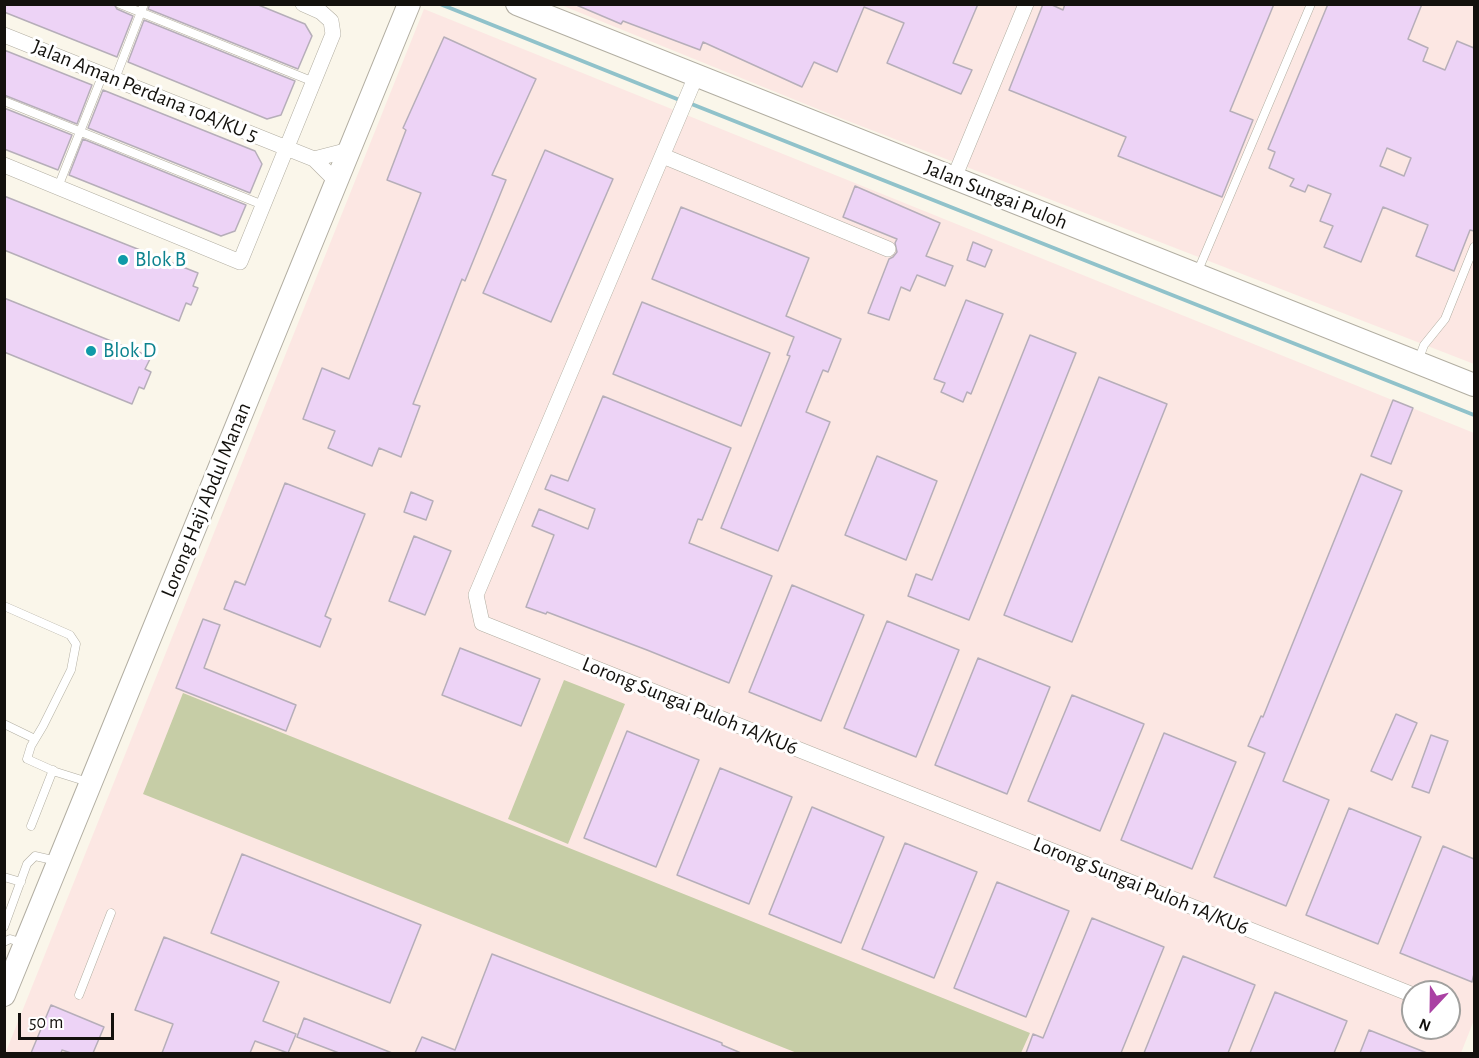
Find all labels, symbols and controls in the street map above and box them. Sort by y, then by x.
street label: Jalan Aman Perdana 10A/KU 5 [28,34,262,148]
street label: Jalan Sungai Puloh [921,155,1071,235]
place label: Blok B [135,247,186,273]
marker: Blok B [116,253,130,267]
place label: Blok D [103,338,156,364]
marker: Blok D [84,344,98,358]
street label: Lorong Haji Abdul Manan [155,399,257,601]
street label: Lorong Sungai Puloh 1A/KU6 [578,651,802,761]
street label: Lorong Sungai Puloh 1A/KU6 [1029,831,1253,941]
north arrow [1401,980,1461,1040]
scale bar [21,1001,117,1039]
text: 50 m [29,1014,63,1032]
text: N [1417,1015,1433,1034]

